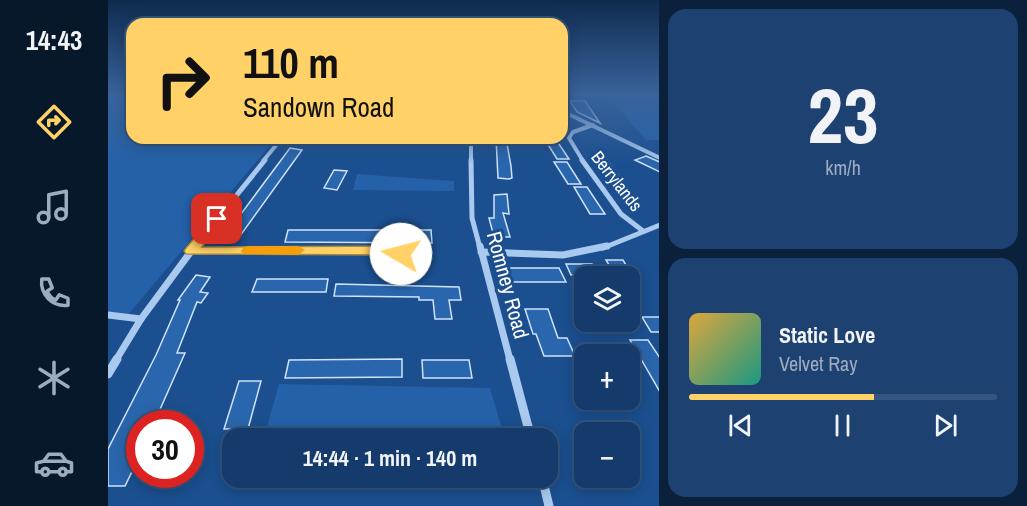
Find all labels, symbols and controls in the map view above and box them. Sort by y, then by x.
text: 14:43 [26,22,82,58]
text: 110 m [243,35,339,91]
icon: right [144,42,222,120]
text: 23 [807,62,879,167]
text: Sandown Road [243,89,394,125]
icon: directions [33,101,75,143]
street label: Berrylands [585,146,649,216]
text: km/h [825,154,861,181]
icon: music [33,186,75,228]
pin [191,193,242,244]
icon: arrive [200,202,233,235]
position arrow [369,222,433,286]
street label: Romney Road [480,228,536,342]
map controls [574,266,640,488]
button: layers [574,266,640,332]
icon: phone [33,272,75,314]
text: Static Love [779,320,875,350]
button: + [574,344,640,410]
text: Velvet Ray [779,350,857,377]
icon: climate [33,357,75,399]
icon: previous [724,409,757,442]
icon: pause [826,409,859,442]
icon: next [929,409,962,442]
speed limit sign: 30 [126,410,204,488]
button: − [574,422,640,488]
icon: car [33,442,75,484]
text: 14:44 · 1 min · 140 m [303,443,477,473]

